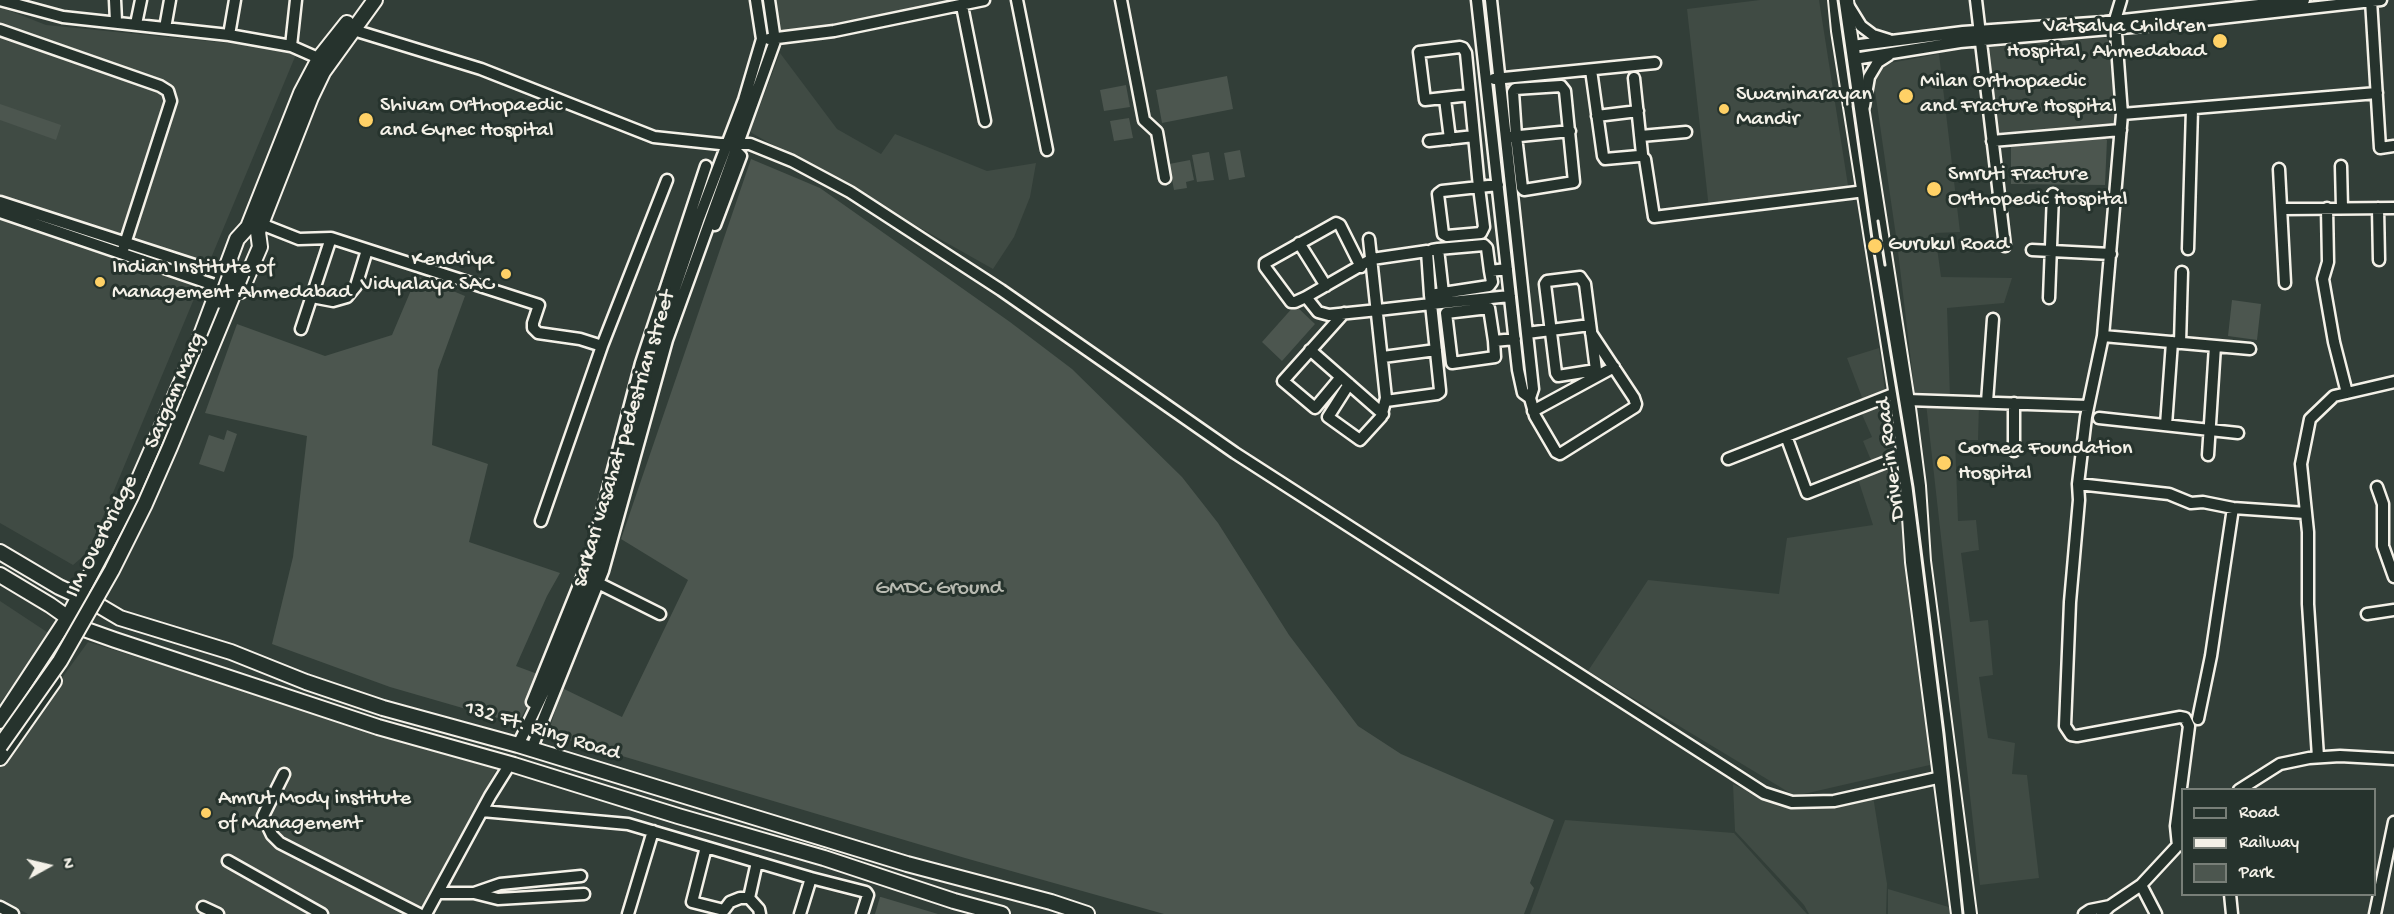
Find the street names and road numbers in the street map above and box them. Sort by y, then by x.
street label: sarkari vasahat pedestrian street [567,287,683,591]
street label: Sargam Marg [140,329,212,453]
street label: Drive-in Road [1871,396,1913,522]
street label: IIM Overbridge [61,471,145,603]
street label: 132 Ft. Ring Road [461,696,623,768]

